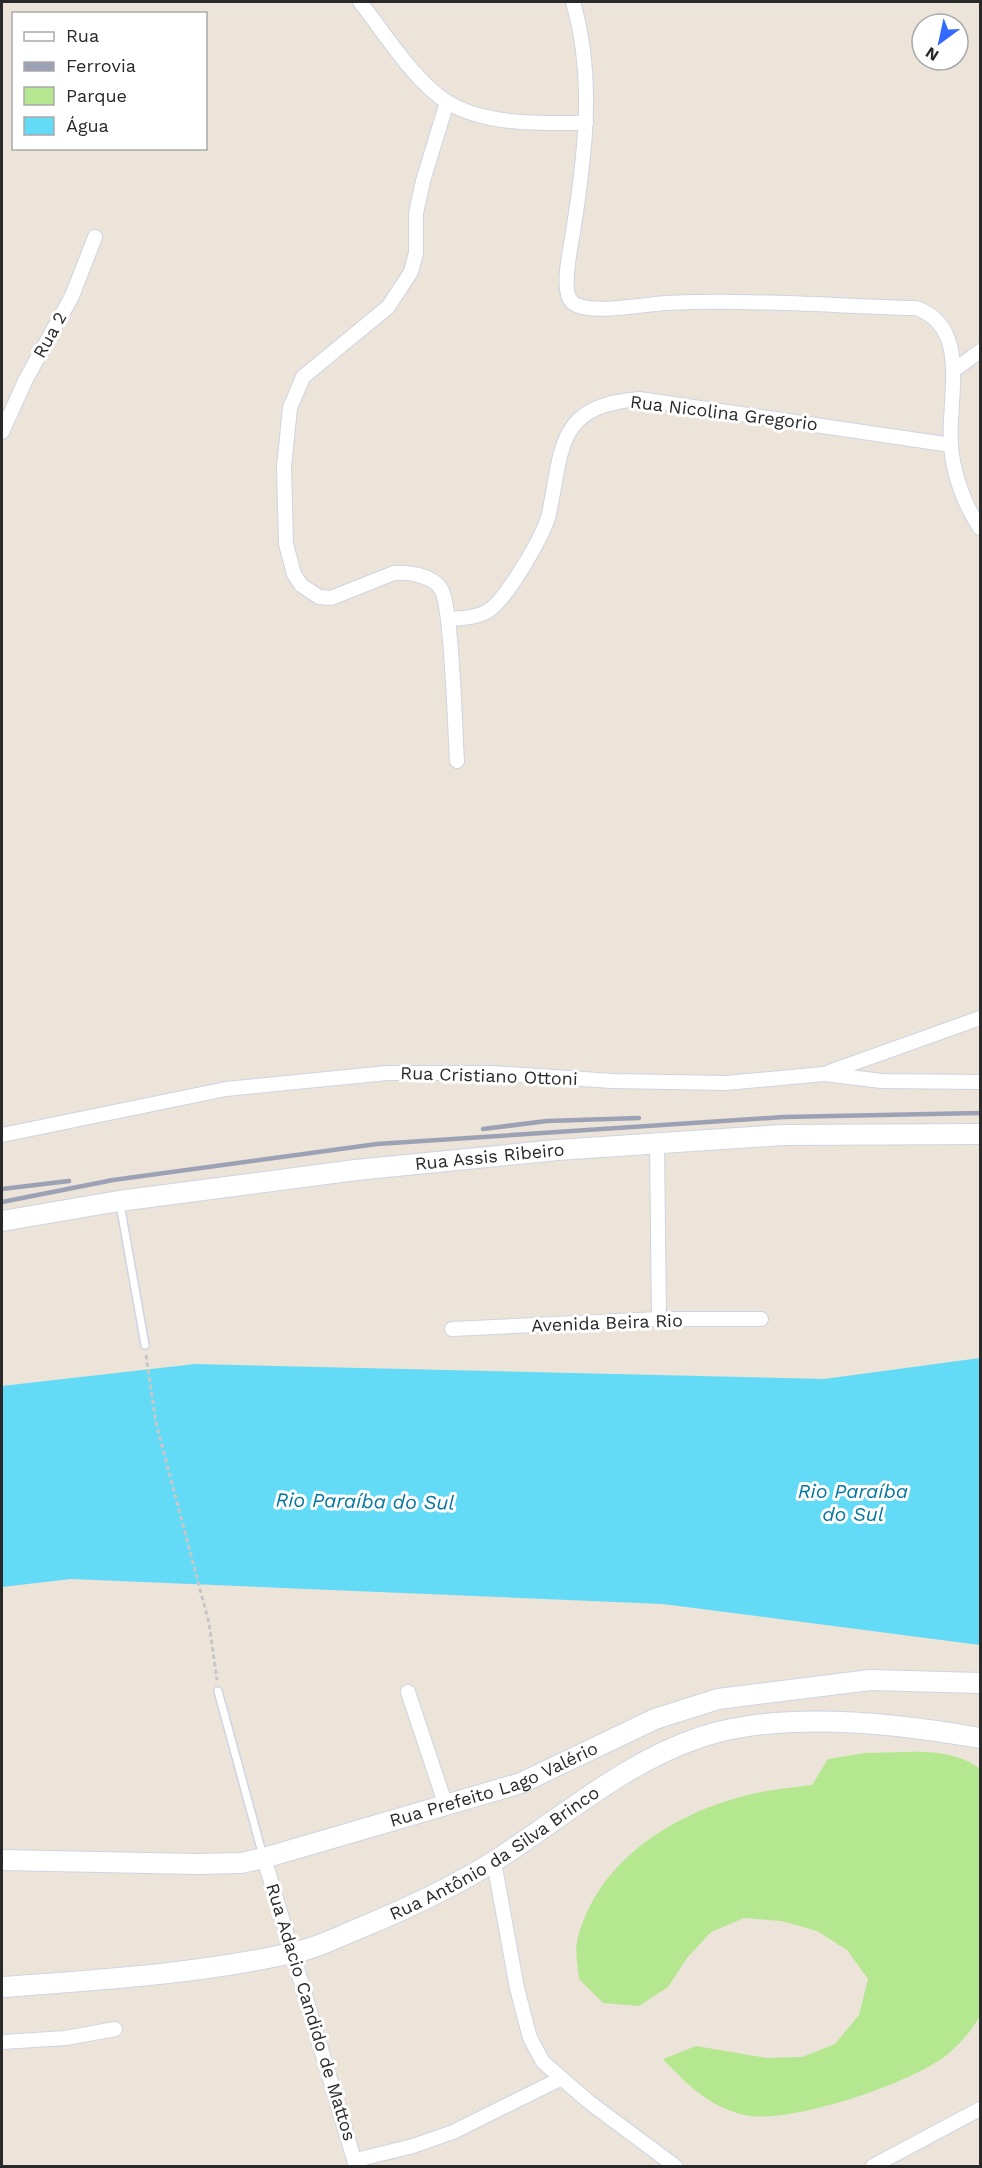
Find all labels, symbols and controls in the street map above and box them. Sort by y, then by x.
legend [12,12,207,150]
north arrow [910,12,970,72]
text: Rua [66,25,99,46]
text: N [922,43,942,65]
text: Ferrovia [66,55,136,76]
text: Parque [66,85,127,106]
text: Água [66,115,109,136]
street label: Rua 2 [28,308,71,361]
street label: Rua Nicolina Gregorio [629,391,819,434]
street label: Rua Cristiano Ottoni [400,1062,578,1089]
street label: Rua Assis Ribeiro [414,1139,565,1174]
street label: Avenida Beira Rio [531,1309,683,1336]
water label: Rio Paraíba do Sul [798,1479,908,1526]
water label: Rio Paraíba do Sul [275,1487,455,1515]
street label: Rua Prefeito Lago Valério [387,1737,601,1831]
street label: Rua Antônio da Silva Brinco [386,1781,603,1924]
street label: Rua Adacio Candido de Mattos [262,1881,361,2143]

